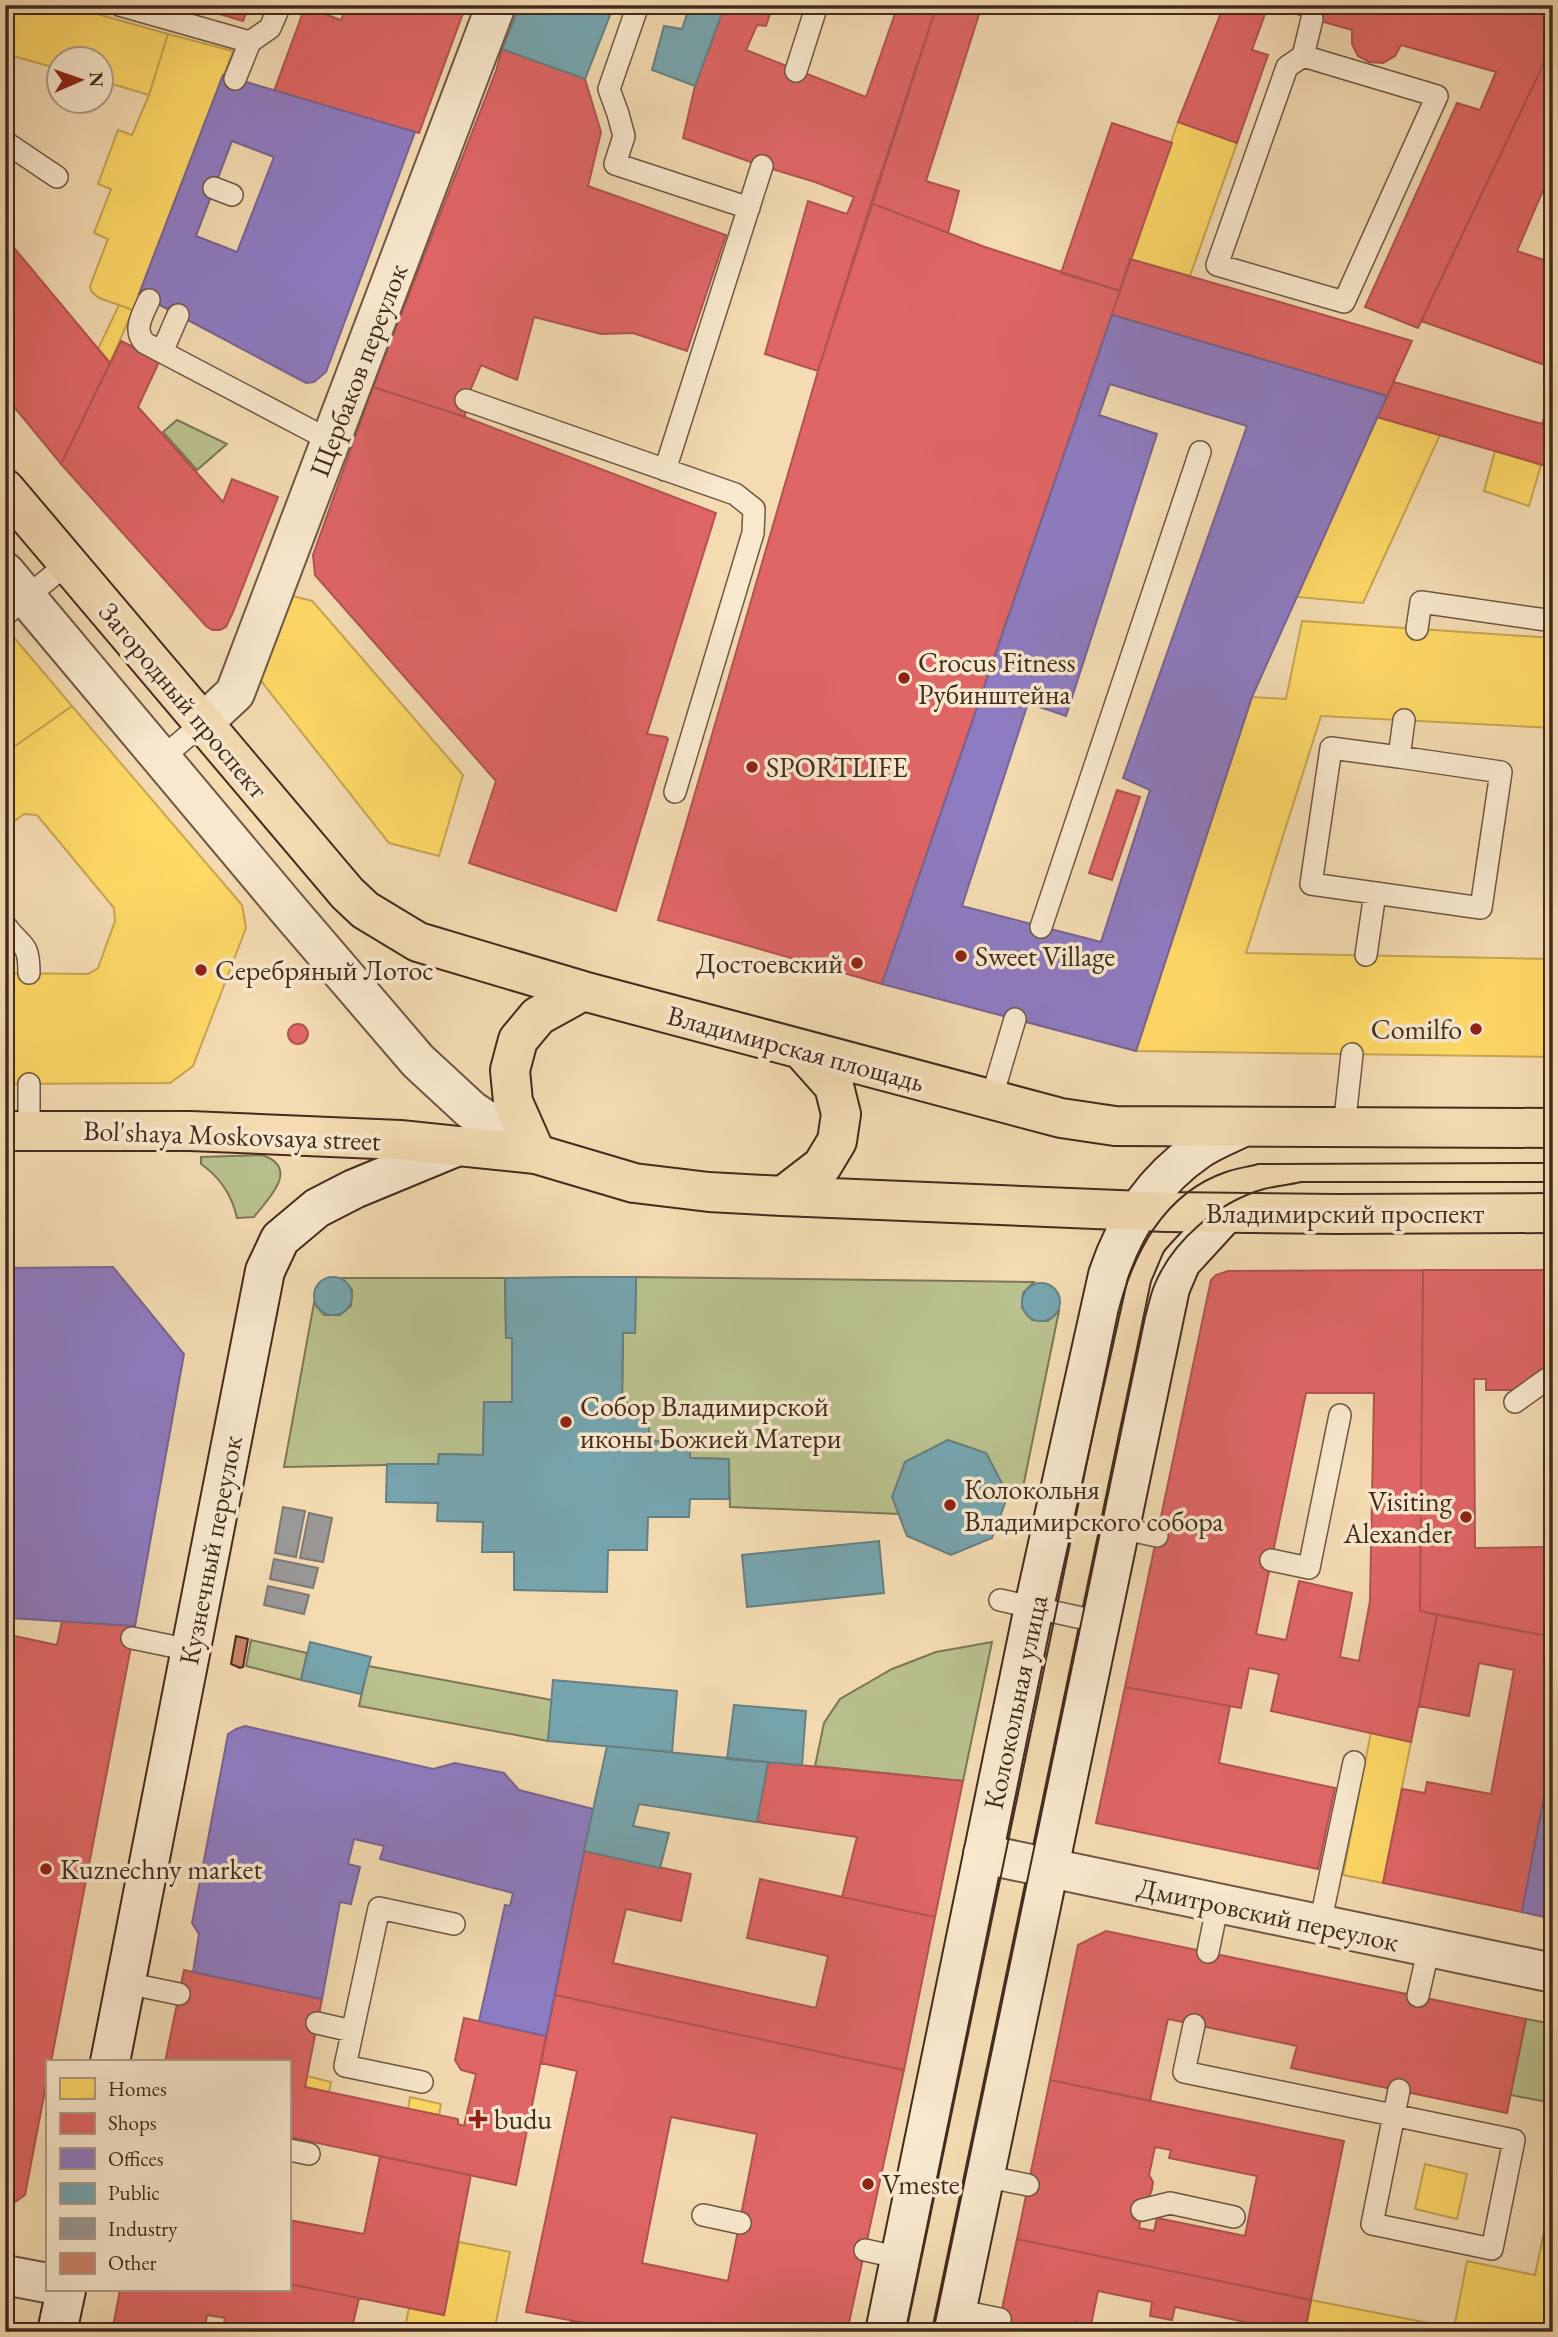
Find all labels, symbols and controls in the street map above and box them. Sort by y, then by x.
north arrow [46,46,116,116]
text: N [84,71,109,88]
street label: Щербаков переулок [301,258,415,482]
street label: Загородный проспект [91,595,277,806]
place label: Crocus Fitness Рубинштейна [918,644,1076,712]
marker: Crocus Fitness Рубинштейна [896,670,912,686]
place label: SPORTLIFE [766,749,908,785]
marker: SPORTLIFE [744,759,760,775]
place label: Sweet Village [975,938,1115,974]
place label: Достоевский [696,945,843,981]
marker: Sweet Village [953,948,969,964]
place label: Серебряный Лотос [215,952,434,988]
marker: Достоевский [849,955,865,971]
marker: Серебряный Лотос [193,962,209,978]
street label: Владимирская площадь [664,996,928,1100]
place label: Comilfo [1371,1011,1462,1047]
marker: Comilfo [1468,1021,1484,1037]
street label: Bol'shaya Moskovsaya street [83,1112,382,1158]
street label: Владимирский проспект [1206,1195,1485,1231]
place label: Собор Владимирской иконы Божией Матери [580,1388,842,1456]
marker: Собор Владимирской иконы Божией Матери [558,1414,574,1430]
street label: Кузнечный переулок [170,1432,250,1668]
place label: Колокольня Владимирского собора [964,1471,1224,1539]
place label: Visiting Alexander [1342,1483,1453,1551]
marker: Колокольня Владимирского собора [942,1497,958,1513]
marker: Visiting Alexander [1458,1509,1474,1525]
street label: Колокольная улица [975,1591,1055,1812]
place label: Kuznechny market [60,1851,263,1887]
marker: Kuznechny market [38,1861,54,1877]
street label: Дмитровский переулок [1134,1869,1402,1959]
legend [46,2060,290,2292]
text: Homes [108,2075,167,2102]
place label: budu [494,2101,552,2137]
text: Shops [108,2109,157,2136]
marker: budu [468,2109,488,2129]
text: Offices [108,2145,164,2172]
place label: Vmeste [882,2166,960,2202]
marker: Vmeste [860,2176,876,2192]
text: Public [108,2179,160,2206]
text: Industry [108,2215,178,2242]
text: Other [108,2249,157,2276]

